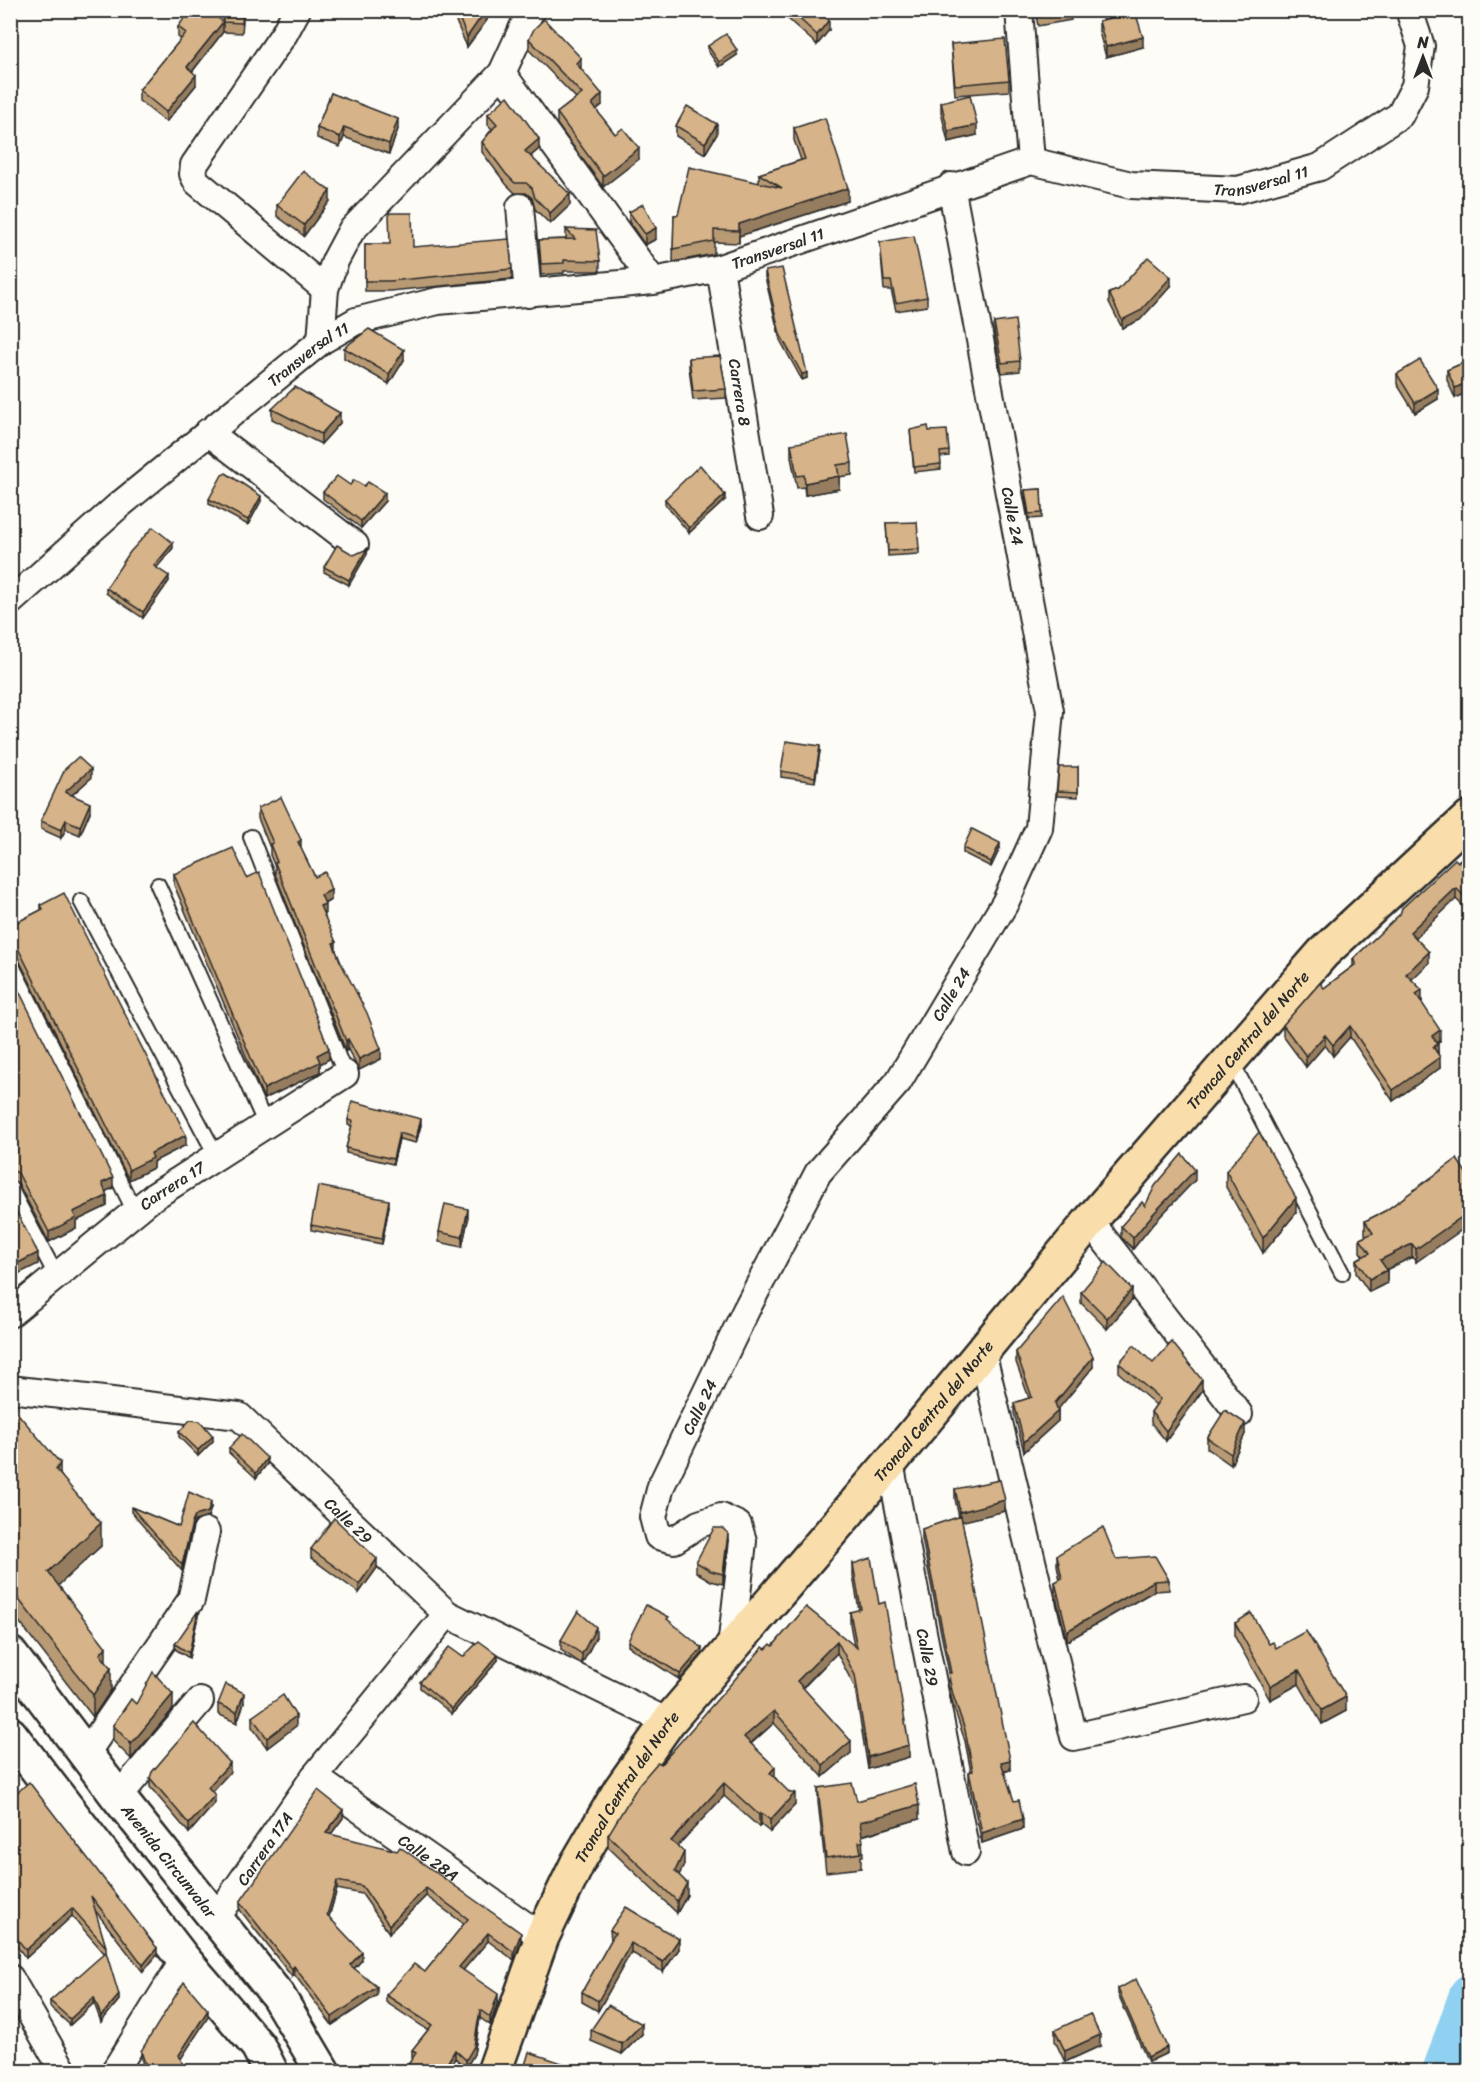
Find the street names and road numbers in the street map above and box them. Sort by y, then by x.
street label: Transversal 11 [1213,157,1312,205]
street label: Transversal 11 [727,219,828,278]
street label: Transversal 11 [261,314,355,395]
street label: Carrera 8 [720,357,759,429]
street label: Calle 24 [993,484,1032,548]
street label: Calle 24 [923,962,979,1027]
street label: Troncal Central del Norte [1179,964,1317,1117]
street label: Carrera 17 [133,1153,212,1218]
street label: Troncal Central del Norte [866,1333,1001,1489]
street label: Calle 24 [674,1374,726,1440]
street label: Calle 29 [317,1490,380,1552]
street label: Calle 29 [908,1626,947,1689]
street label: Troncal Central del Norte [566,1704,687,1869]
street label: Avenida Circunvalar [113,1796,225,1926]
street label: Carrera 17A [229,1806,301,1892]
street label: Calle 28A [392,1826,465,1890]

